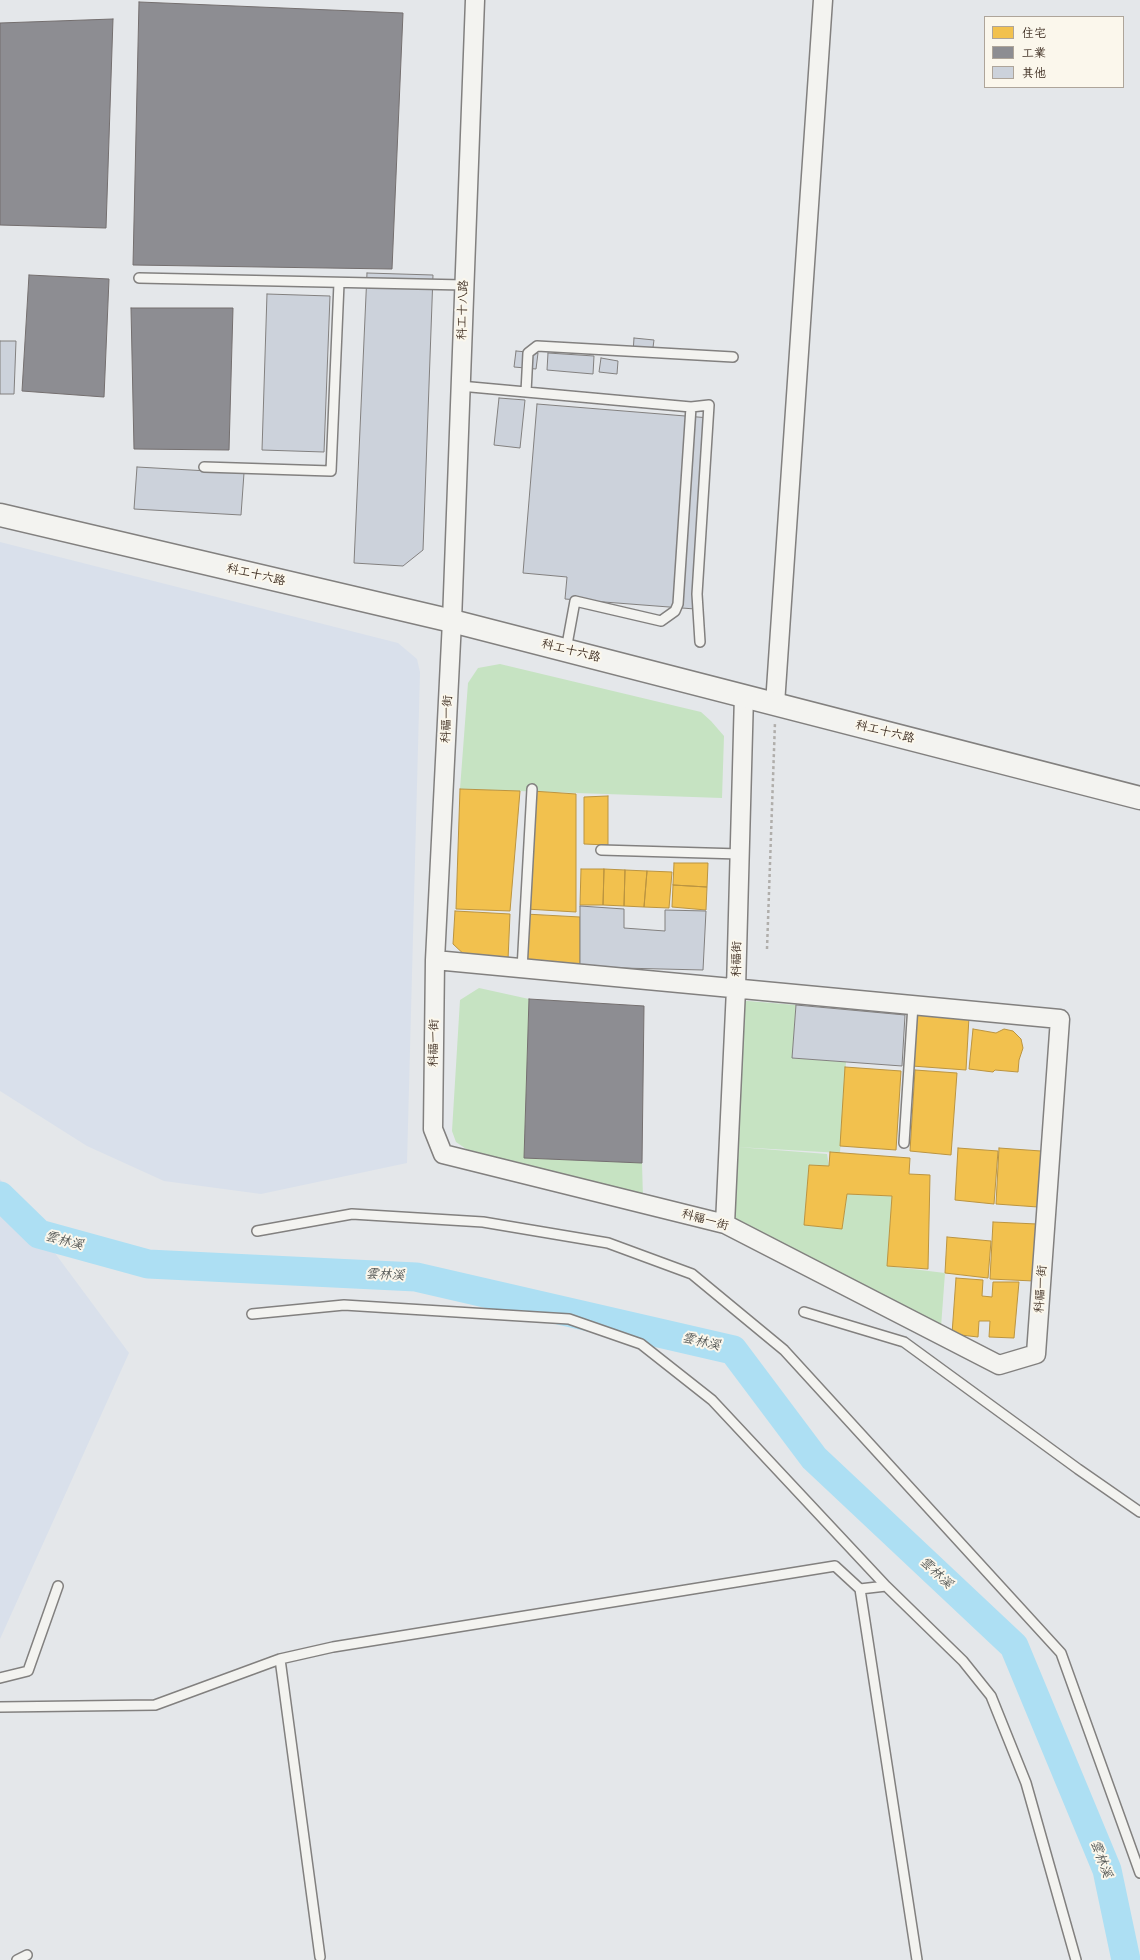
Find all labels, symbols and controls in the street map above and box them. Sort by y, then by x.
legend [984,16,1124,88]
text: 住宅 [1022,24,1046,41]
text: 工業 [1022,44,1046,61]
text: 其他 [1022,64,1046,81]
street label: 科工十八路 [455,280,471,340]
street label: 科工十六路 [225,561,287,589]
street label: 科工十六路 [540,637,602,665]
street label: 科福一街 [439,695,455,743]
street label: 科工十六路 [854,718,916,746]
street label: 科福街 [729,941,745,977]
street label: 科福一街 [426,1019,442,1067]
street label: 科福一街 [680,1206,730,1234]
water label: 雲林溪 [43,1228,85,1254]
street label: 科福一街 [1032,1265,1050,1313]
water label: 雲林溪 [365,1266,405,1284]
water label: 雲林溪 [680,1330,722,1354]
water label: 雲林溪 [916,1554,956,1592]
water label: 雲林溪 [1087,1838,1115,1880]

